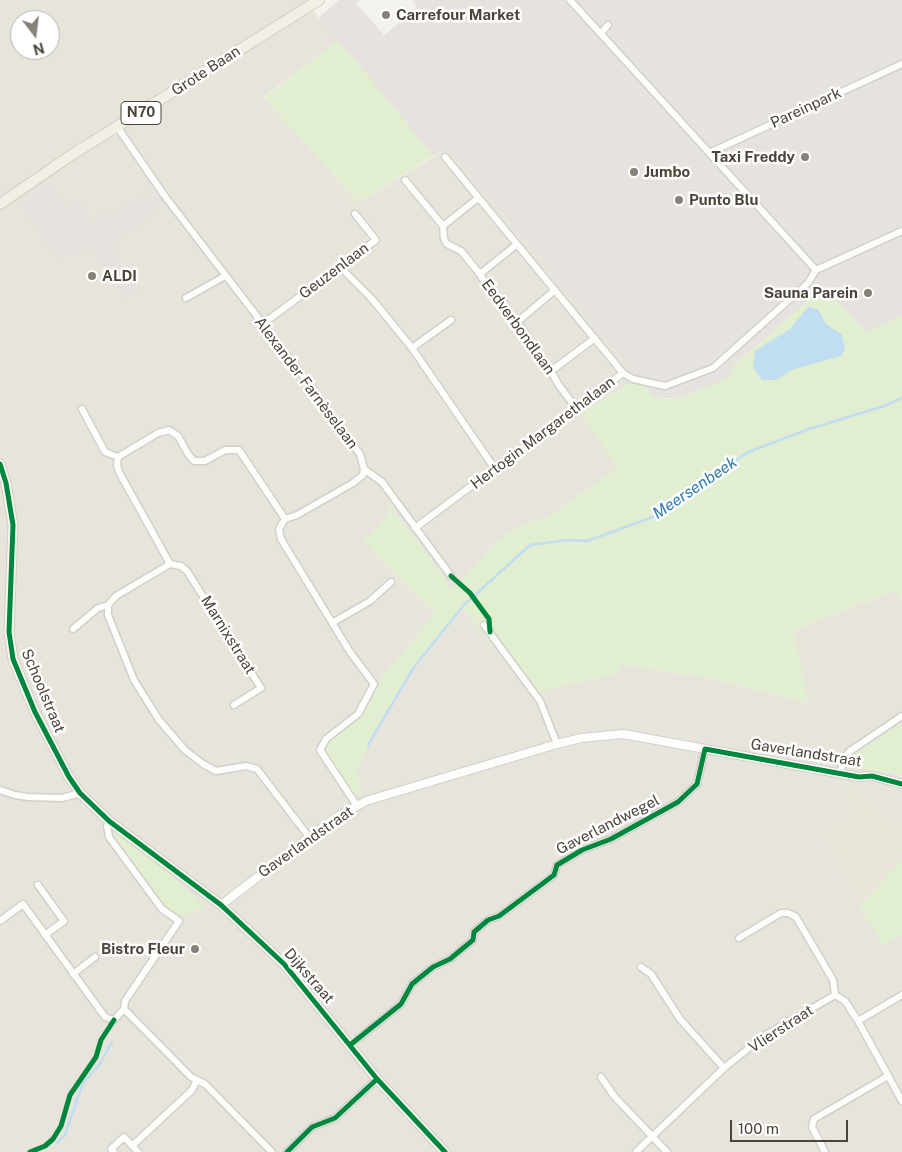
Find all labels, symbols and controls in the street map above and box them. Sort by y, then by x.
place label: Carrefour Market [396,6,520,24]
marker: Carrefour Market [380,9,392,21]
north arrow [10,10,60,60]
text: N [31,39,46,58]
street label: Grote Baan [168,42,244,100]
street label: Pareinpark [768,84,844,132]
road number: N70 [121,102,161,125]
place label: Taxi Freddy [711,148,795,166]
marker: Taxi Freddy [799,151,811,163]
place label: Jumbo [644,163,690,181]
marker: Jumbo [628,166,640,178]
place label: Punto Blu [689,191,758,209]
marker: Punto Blu [673,194,685,206]
street label: Geuzenlaan [296,239,372,303]
place label: ALDI [102,267,137,285]
marker: ALDI [86,270,98,282]
street label: Eedverbondlaan [477,276,559,378]
place label: Sauna Parein [764,284,858,302]
marker: Sauna Parein [862,287,874,299]
street label: Alexander Farnèselaan [250,313,362,453]
street label: Hertogin Margarethalaan [467,373,619,493]
water label: Meersenbeek [649,453,741,523]
street label: Marnixstraat [197,593,259,677]
street label: Schoolstraat [17,647,69,735]
street label: Gaverlandstraat [749,735,863,771]
street label: Gaverlandwegel [553,791,663,859]
street label: Gaverlandstraat [255,802,357,882]
place label: Bistro Fleur [101,940,185,958]
marker: Bistro Fleur [189,943,201,955]
street label: Dijkstraat [280,945,338,1007]
street label: Vlierstraat [745,1001,817,1057]
scale bar [732,1110,850,1142]
text: 100 m [738,1120,779,1137]

